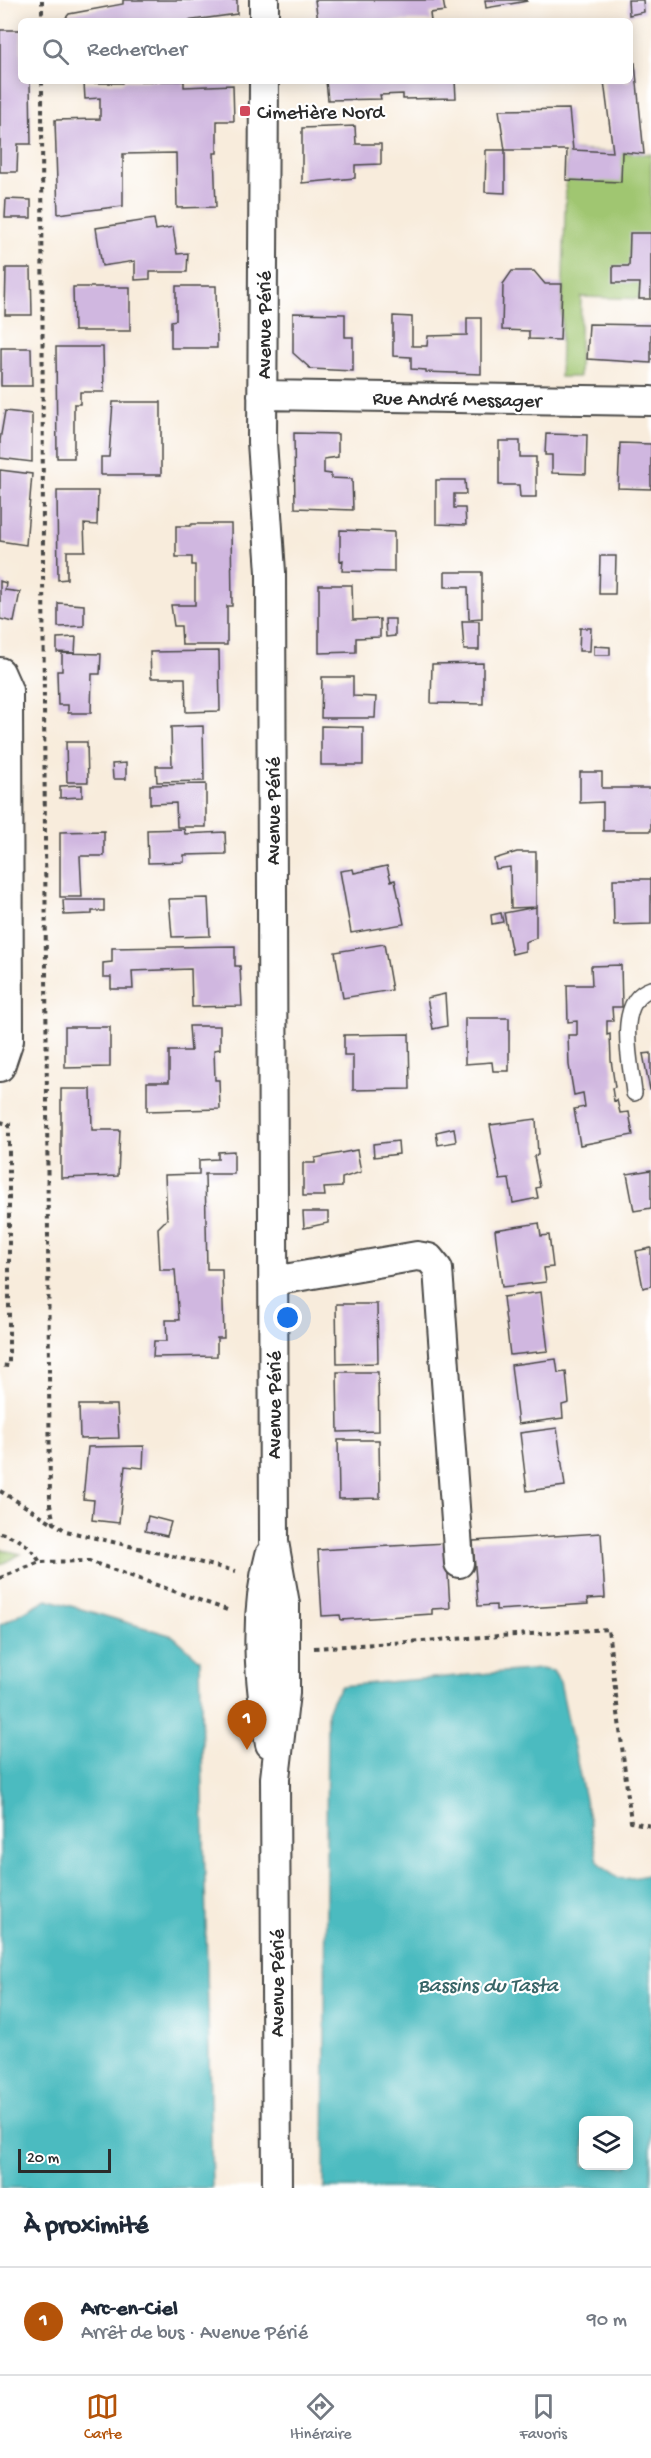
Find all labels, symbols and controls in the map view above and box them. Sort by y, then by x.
search box [18,18,633,84]
icon: search [39,35,72,68]
text: Rechercher [87,38,187,64]
place label: Cimetière Nord [257,103,386,126]
marker: Cimetière Nord [238,104,252,118]
street label: Avenue Périé [255,270,278,379]
street label: Rue André Messager [372,389,543,415]
street label: Avenue Périé [264,756,287,865]
your location [273,1303,302,1332]
street label: Avenue Périé [265,1350,288,1459]
pin: 1 [228,1700,266,1750]
street label: Avenue Périé [268,1928,291,2037]
water label: Bassins du Tasta [418,1975,559,2000]
map controls [579,2116,633,2170]
button: layers [579,2116,633,2170]
scale bar [18,2146,111,2174]
text: 20 m [27,2150,59,2169]
text: À proximité [24,2212,148,2243]
text: Arc-en-Ciel [81,2297,178,2323]
text: 1 [39,2310,48,2333]
text: 90 m [587,2310,627,2333]
text: Arrêt de bus · Avenue Périé [81,2323,308,2346]
tab: Carte [84,2390,122,2445]
tab: Itinéraire [290,2390,352,2445]
tab: Favoris [520,2390,567,2445]

